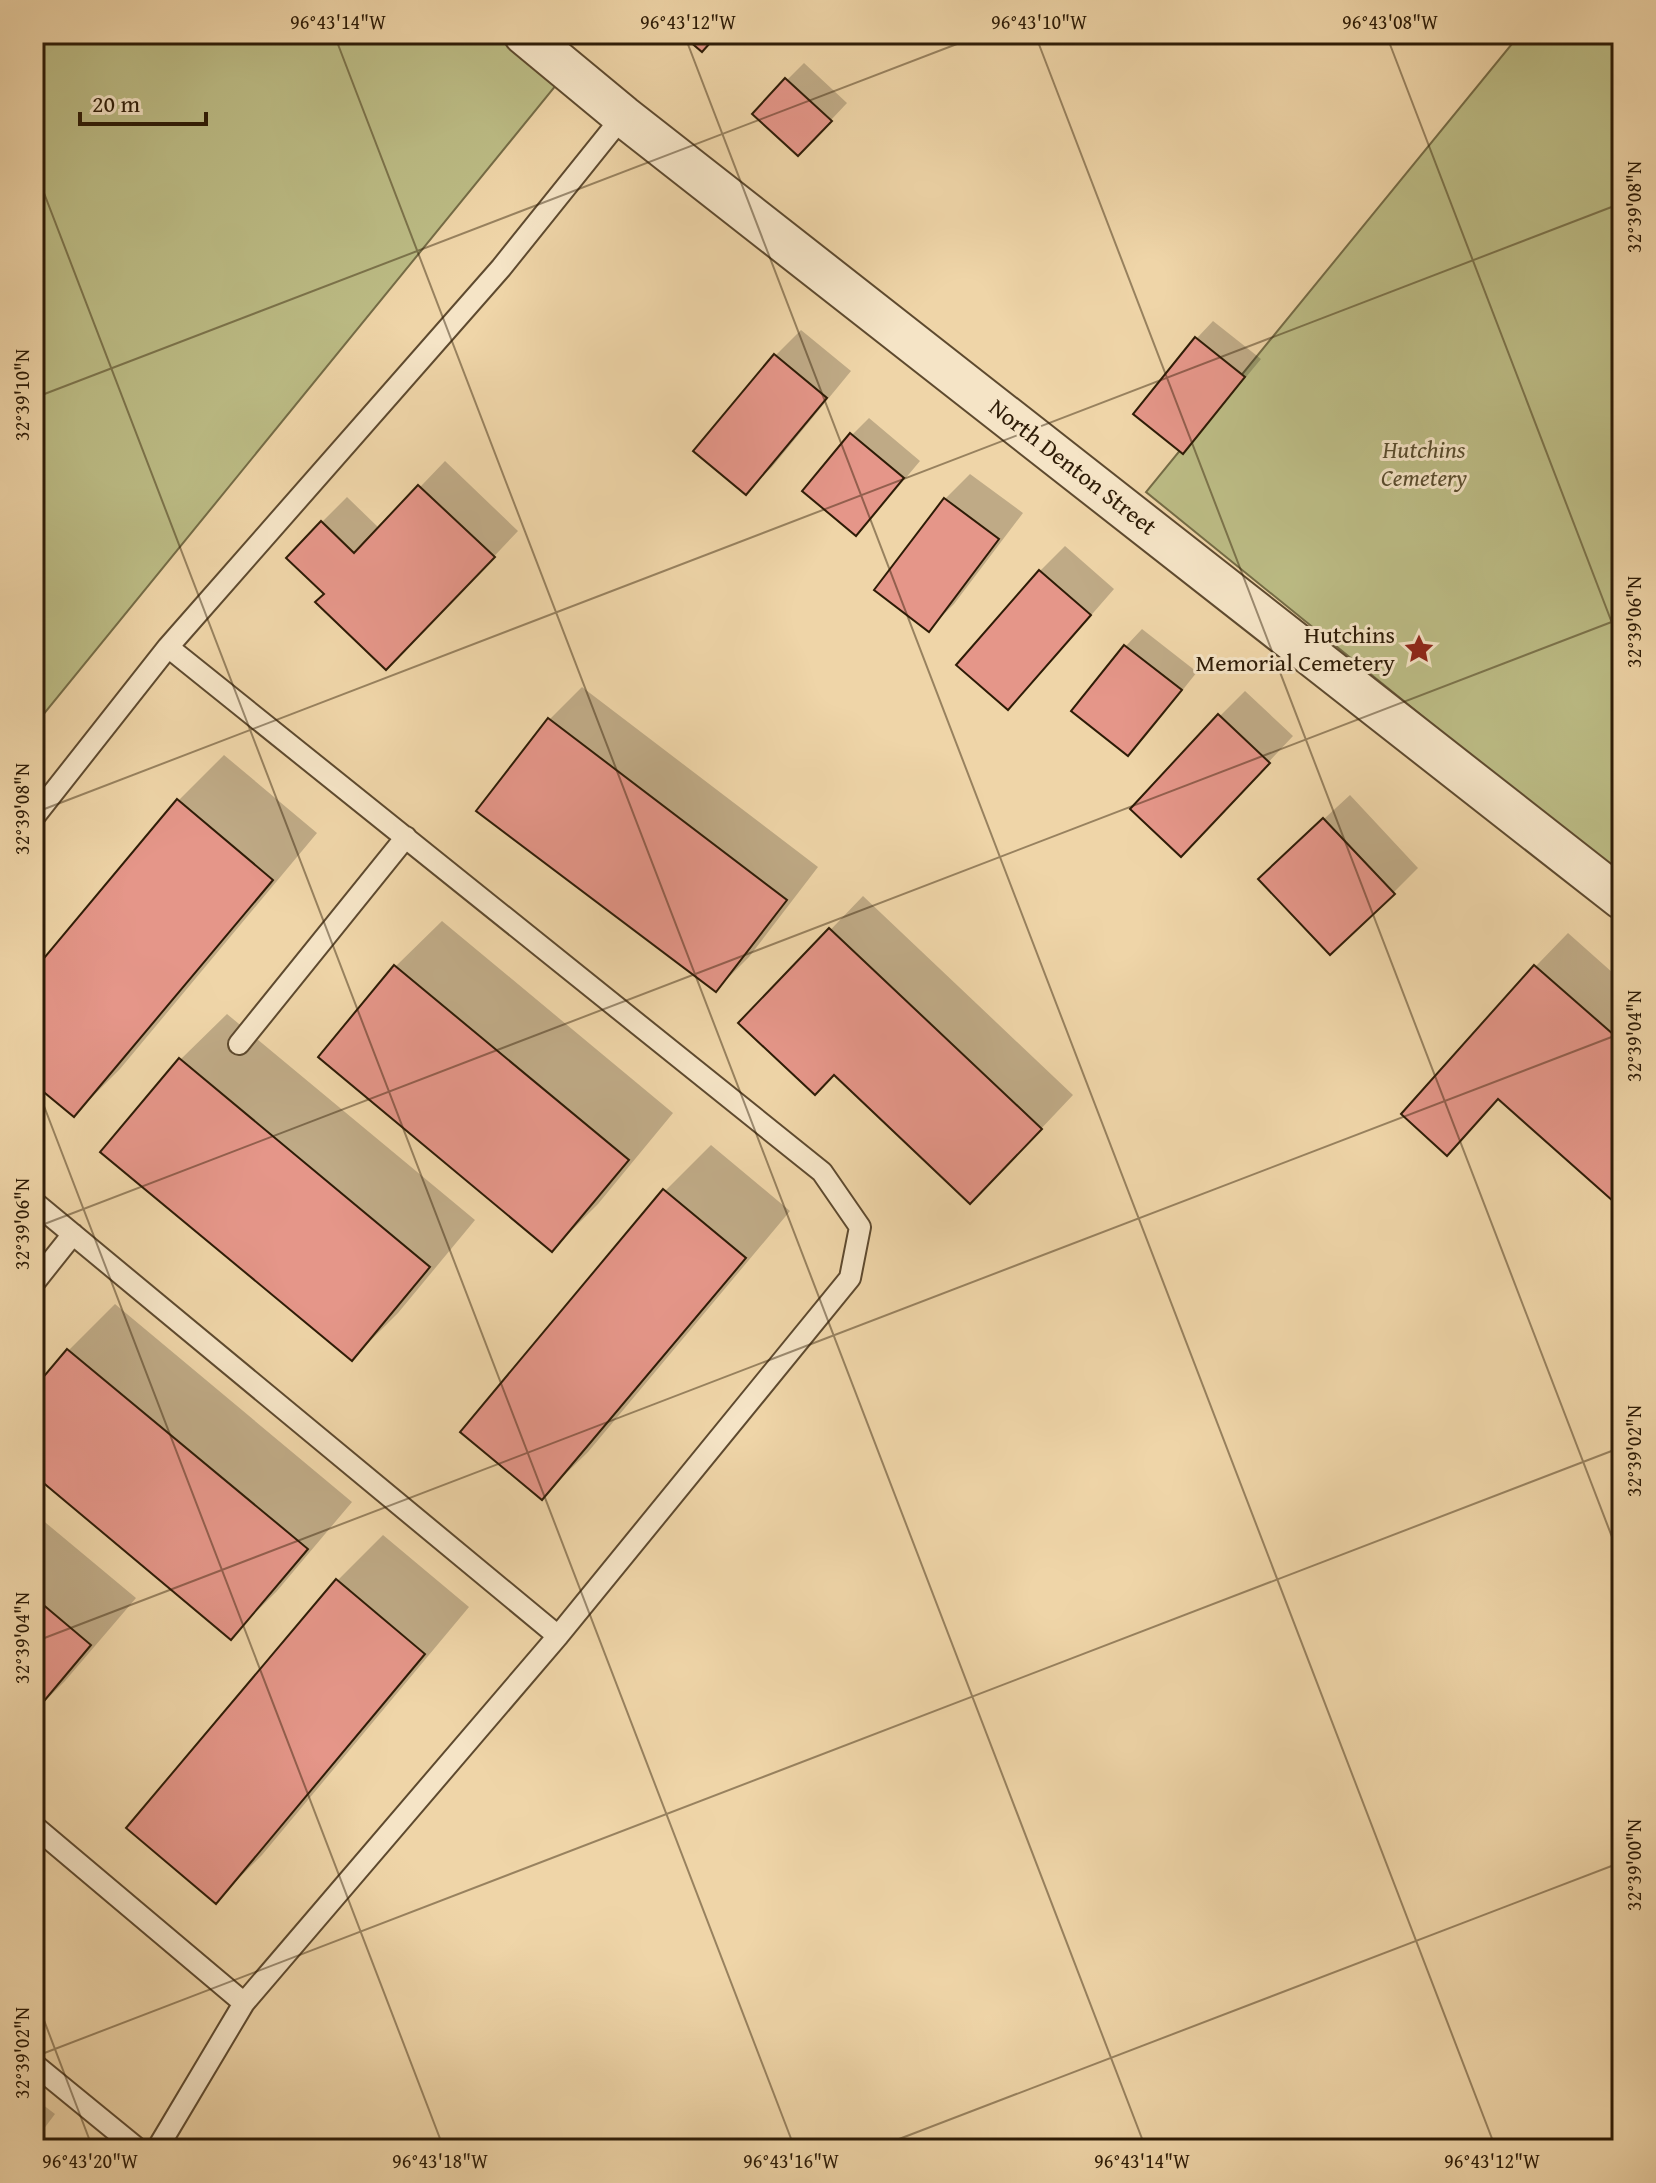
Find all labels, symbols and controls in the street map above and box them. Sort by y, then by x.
text: 96°43'14"W [290,7,386,36]
text: 96°43'12"W [640,7,736,36]
text: 96°43'10"W [991,7,1087,36]
text: 96°43'08"W [1342,7,1438,36]
scale bar [80,76,206,126]
text: 20 m [92,86,140,121]
text: 32°39'08"N [1619,161,1648,253]
text: 32°39'10"N [7,349,36,441]
street label: North Denton Street [982,390,1165,544]
park label: Hutchins Cemetery [1381,432,1467,495]
text: 32°39'06"N [1619,576,1648,668]
place label: Hutchins Memorial Cemetery [1195,617,1395,680]
place icon: Hutchins Memorial Cemetery [1402,632,1436,666]
text: 32°39'08"N [7,763,36,855]
text: 32°39'04"N [1619,990,1648,1082]
text: 32°39'06"N [7,1178,36,1270]
text: 32°39'02"N [1619,1405,1648,1497]
text: 32°39'04"N [7,1592,36,1684]
text: 32°39'00"N [1619,1819,1648,1911]
text: 32°39'02"N [7,2007,36,2099]
text: 96°43'20"W [42,2146,138,2175]
text: 96°43'18"W [392,2146,488,2175]
text: 96°43'16"W [743,2146,839,2175]
text: 96°43'14"W [1094,2146,1190,2175]
text: 96°43'12"W [1444,2146,1540,2175]

